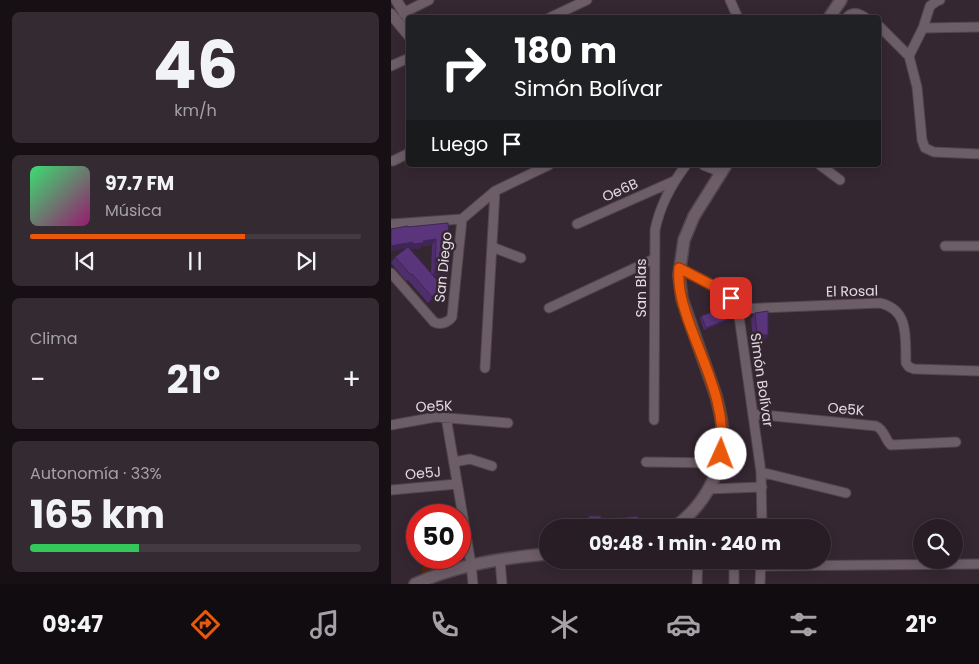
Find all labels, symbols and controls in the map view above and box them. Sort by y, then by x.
text: 46 [153,20,238,111]
text: 180 m [514,26,617,75]
icon: right [431,35,496,100]
text: Simón Bolívar [514,73,663,104]
text: km/h [174,99,217,122]
icon: arrive [498,130,526,158]
text: Luego [431,131,488,158]
text: 97.7 FM [105,170,174,197]
street label: Oe6B [599,173,641,207]
text: Música [105,199,162,222]
street label: San Diego [429,231,457,303]
icon: previous [71,247,99,275]
icon: pause [181,247,209,275]
icon: next [292,247,320,275]
street label: San Blas [631,258,651,318]
pin [710,277,752,319]
street label: El Rosal [826,281,878,301]
icon: arrive [717,284,745,312]
text: Clima [30,327,78,350]
street label: Simón Bolívar [746,332,778,428]
text: 21° [167,353,220,406]
text: − [30,360,45,399]
text: + [342,360,361,399]
street label: Oe5K [415,395,453,417]
street label: Oe5K [827,397,866,421]
position arrow [694,427,746,479]
street label: Oe5J [404,461,442,485]
text: Autonomía · 33% [30,462,162,485]
text: 165 km [30,488,165,541]
speed limit sign: 50 [406,504,471,569]
map controls [913,519,963,569]
button: search [913,519,963,569]
text: 09:48 · 1 min · 240 m [589,530,781,557]
icon: directions [188,607,223,642]
icon: music [307,607,342,642]
icon: phone [427,607,462,642]
icon: climate [547,607,582,642]
icon: car [666,607,701,642]
icon: filters [786,607,821,642]
text: 09:47 [42,609,103,640]
text: 21° [906,609,937,640]

